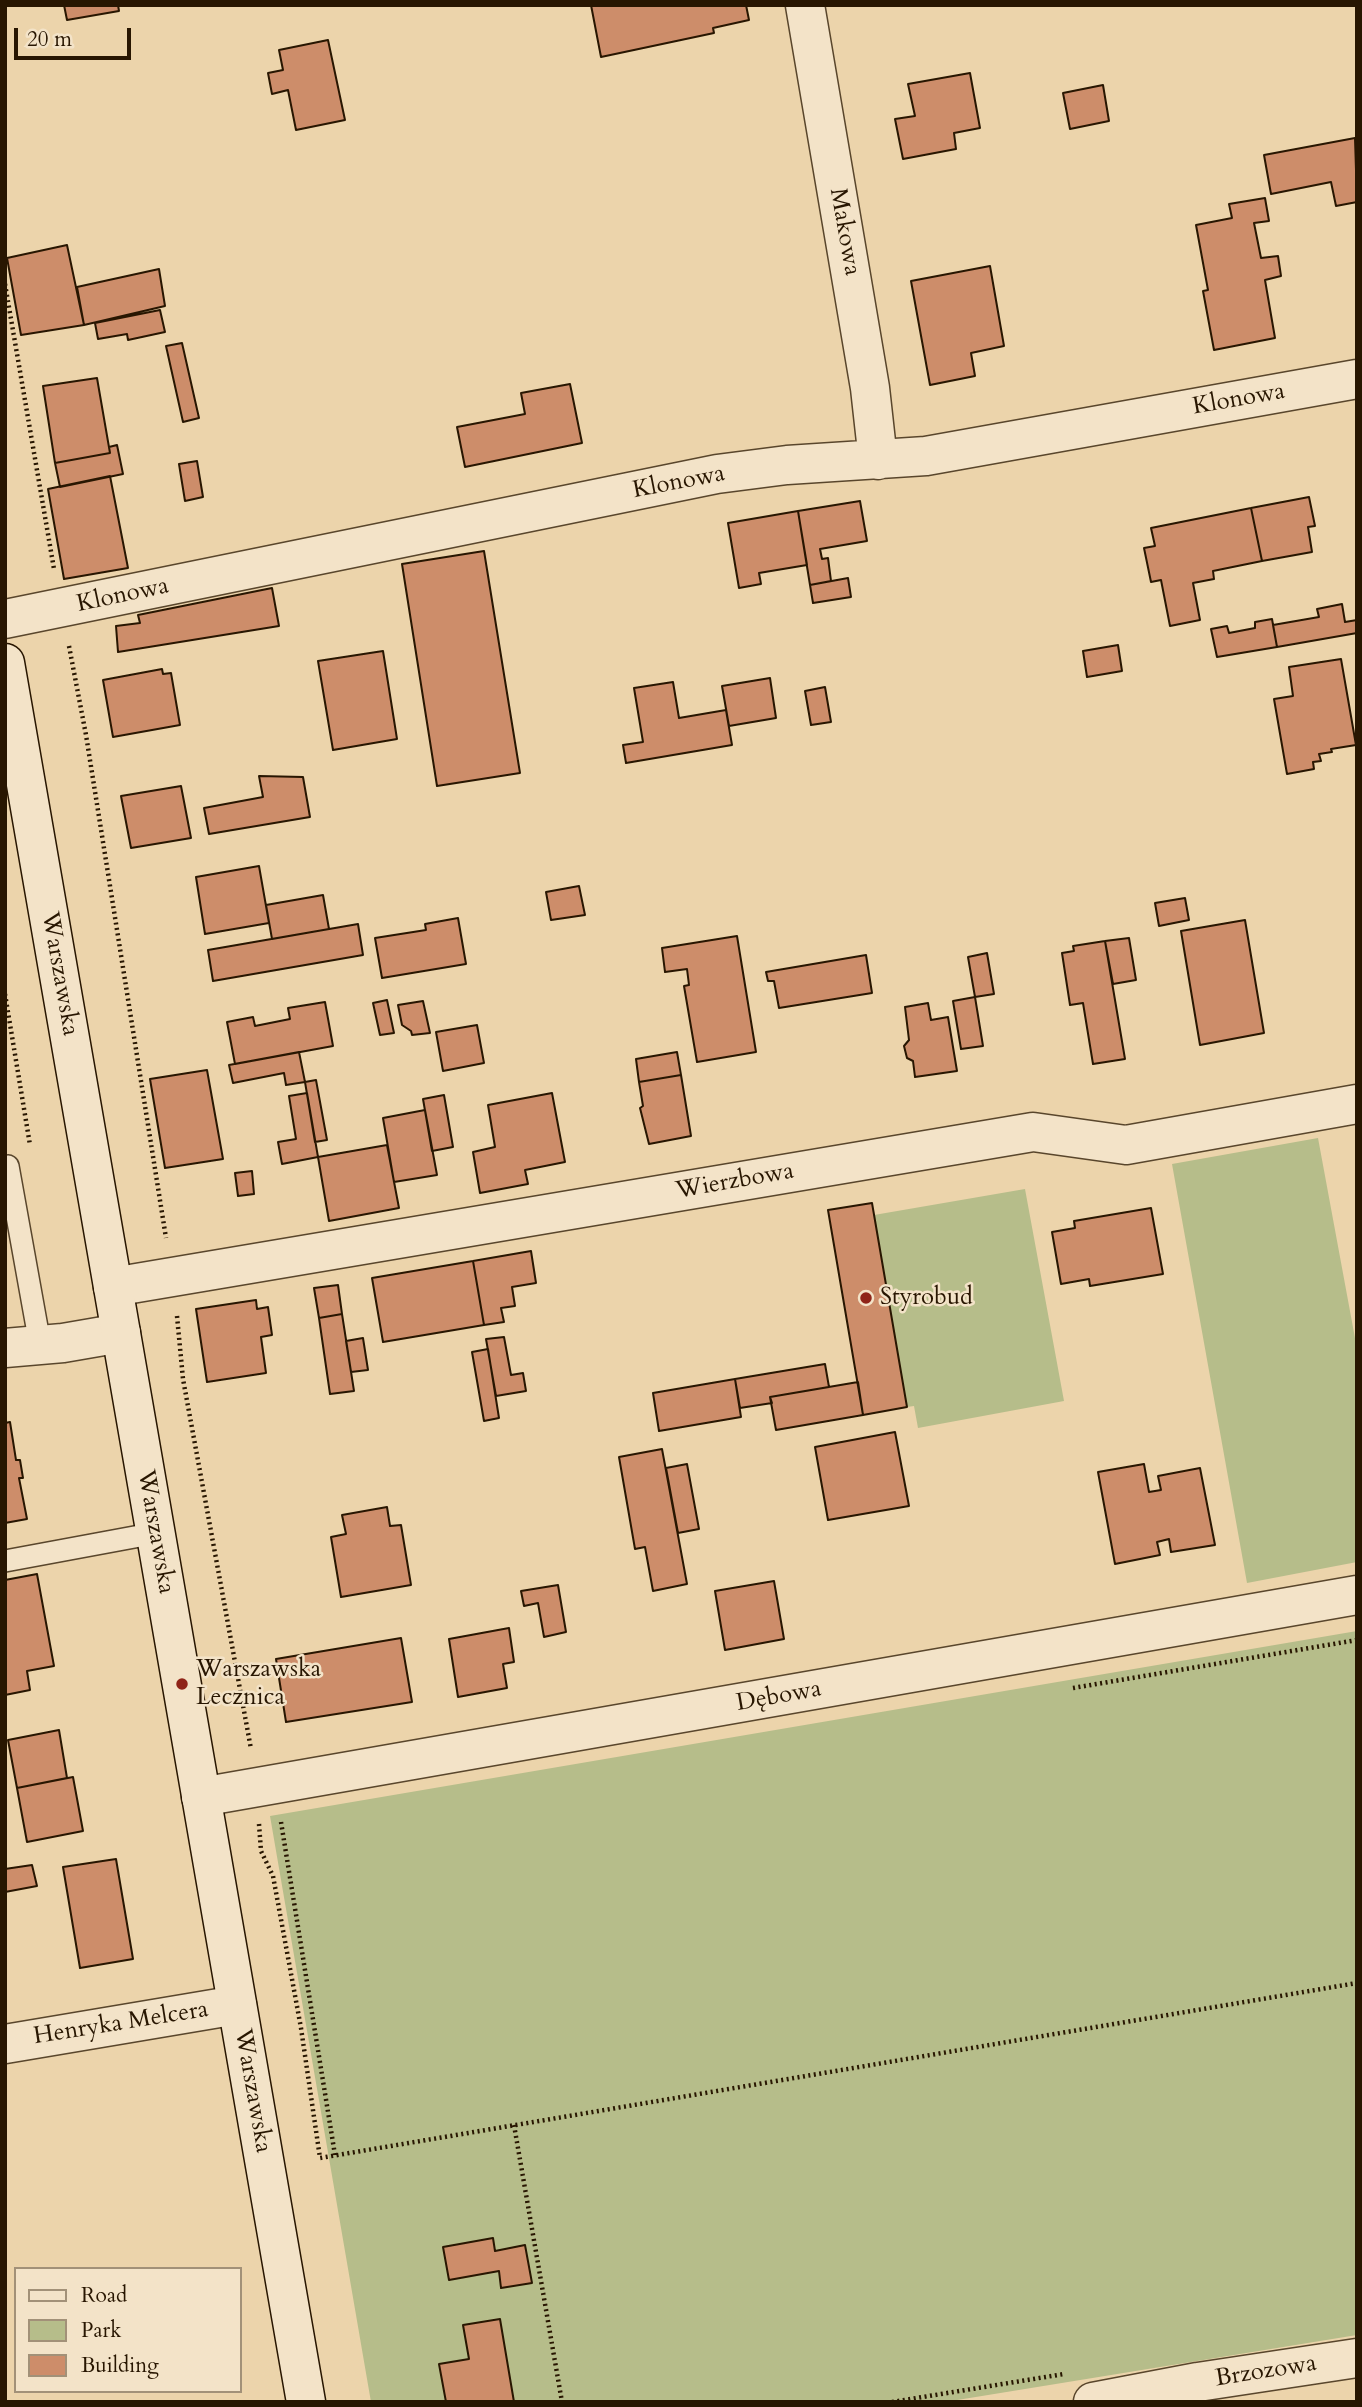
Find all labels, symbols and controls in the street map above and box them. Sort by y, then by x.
scale bar [18,14,135,58]
text: 20 m [27,25,72,54]
street label: Makowa [822,186,866,278]
street label: Klonowa [1191,378,1287,422]
street label: Klonowa [631,460,727,506]
street label: Klonowa [74,572,172,620]
street label: Warszawska [34,910,84,1038]
street label: Wierzbowa [674,1157,796,1207]
place label: Styrobud [880,1284,973,1312]
marker: Styrobud [858,1290,874,1306]
street label: Warszawska [130,1468,180,1596]
place label: Warszawska Lecznica [196,1656,321,1712]
street label: Dębowa [734,1675,824,1719]
marker: Warszawska Lecznica [174,1676,190,1692]
street label: Henryka Melcera [32,1996,210,2052]
street label: Warszawska [227,2027,277,2155]
legend [14,2267,242,2393]
text: Road [81,2281,127,2310]
text: Park [81,2316,121,2345]
street label: Brzozowa [1213,2350,1319,2394]
text: Building [81,2351,159,2380]

